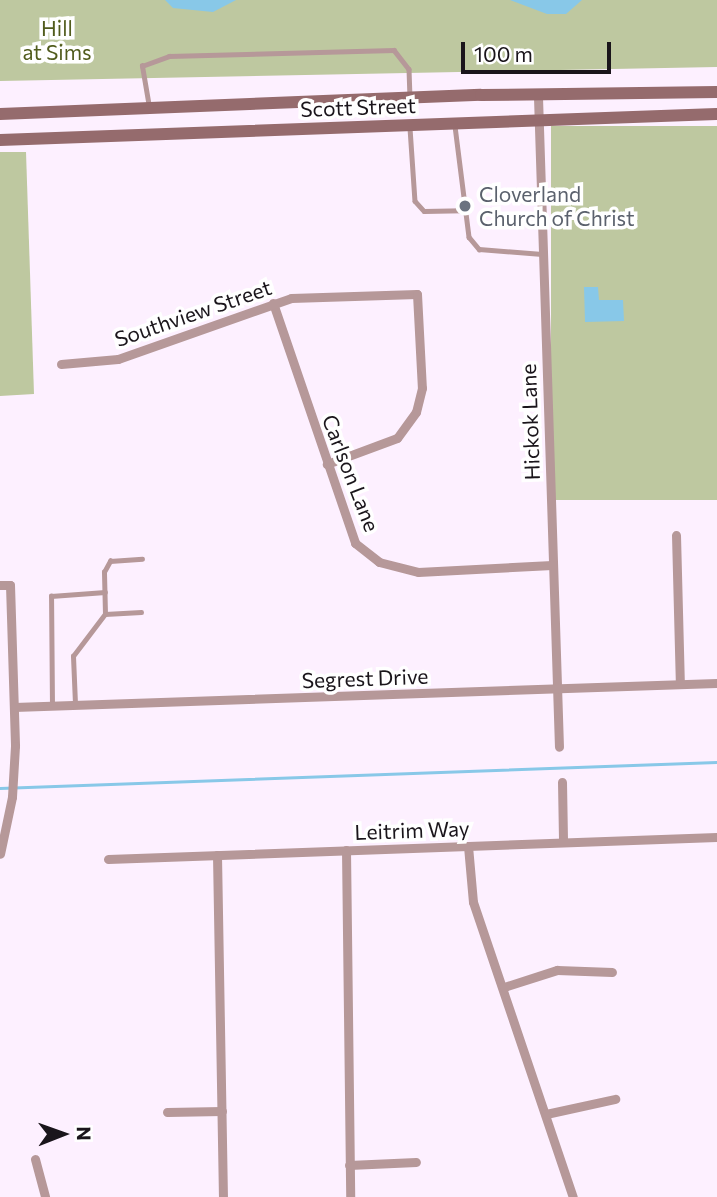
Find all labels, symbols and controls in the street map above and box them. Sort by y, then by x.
park label: Hill at Sims [22,15,92,65]
scale bar [465,28,616,72]
text: 100 m [474,41,533,66]
street label: Scott Street [300,92,416,122]
place label: Cloverland Church of Christ [479,181,635,231]
marker: Cloverland Church of Christ [457,198,473,214]
street label: Southview Street [111,274,275,352]
street label: Hickok Lane [515,363,545,481]
street label: Carlson Lane [317,411,385,535]
street label: Segrest Drive [301,663,429,693]
street label: Leitrim Way [354,815,470,845]
north arrow [28,1099,98,1169]
text: N [73,1126,96,1141]

